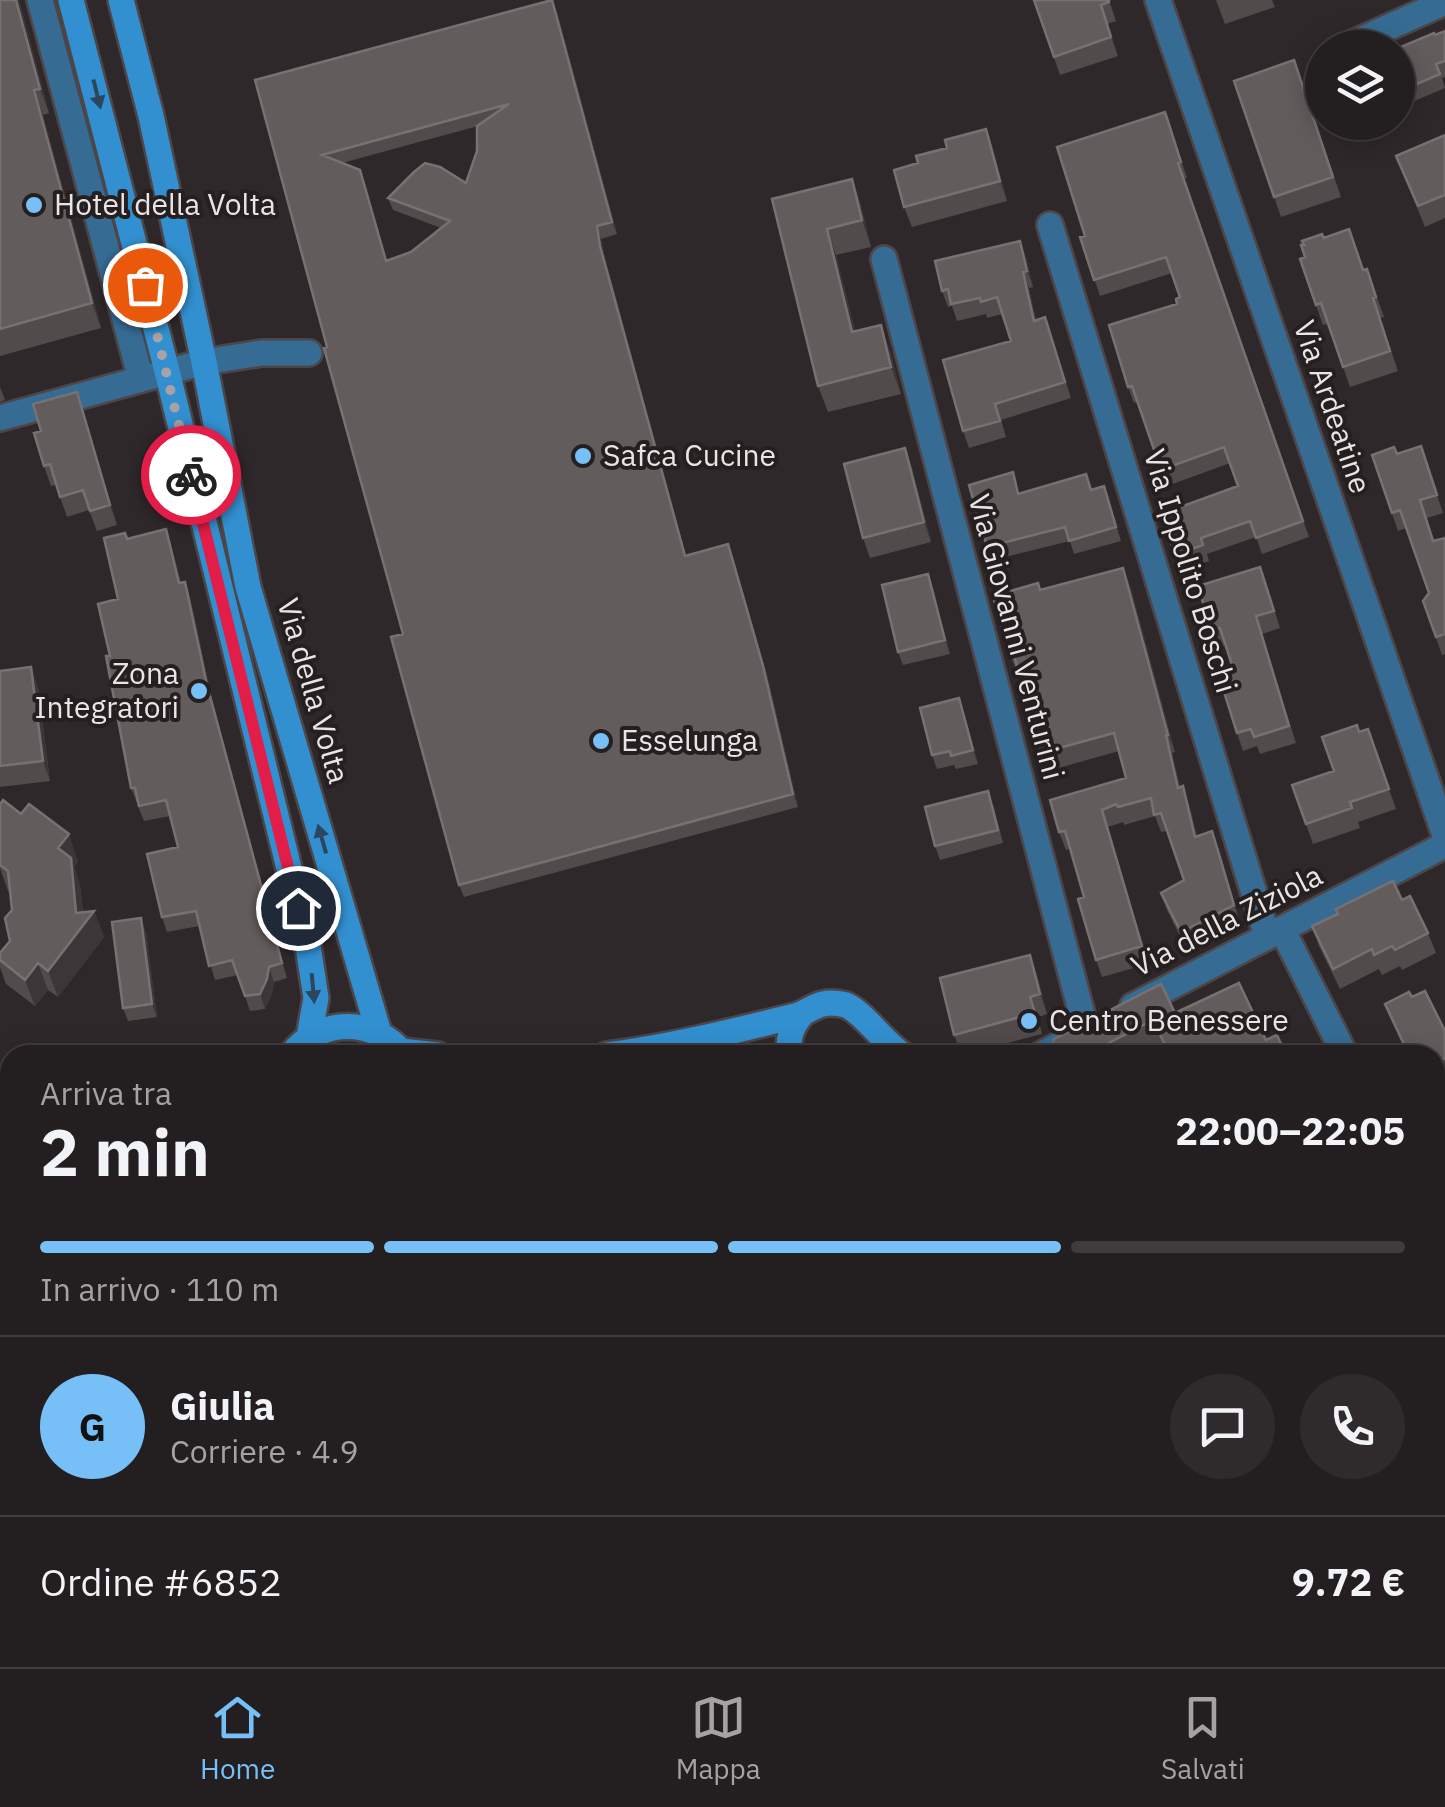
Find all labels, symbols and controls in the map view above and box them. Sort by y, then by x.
map controls [1305,30,1415,140]
button: layers [1305,30,1415,140]
one-way arrow [90,79,105,110]
place label: Hotel della Volta [54,184,276,223]
marker: Hotel della Volta [23,194,45,216]
pin [103,243,188,328]
icon: bag [118,258,173,313]
street label: Via Ardeatine [1286,315,1381,498]
courier [141,425,241,525]
place label: Safca Cucine [603,435,776,474]
street label: Via Ippolito Boschi [1136,444,1247,697]
marker: Safca Cucine [572,445,594,467]
icon: bike [164,448,219,503]
street label: Via Giovanni Venturini [961,489,1074,784]
street label: Via della Volta [269,594,359,788]
place label: Zona Integratori [35,653,179,726]
marker: Zona Integratori [188,680,210,702]
place label: Esselunga [621,720,758,759]
marker: Esselunga [590,730,612,752]
one-way arrow [314,823,329,854]
street label: Via della Ziziola [1124,855,1328,985]
pin [256,866,341,951]
icon: home [271,881,326,936]
one-way arrow [306,973,322,1004]
place label: Centro Benessere [1049,1000,1289,1039]
marker: Centro Benessere [1018,1010,1040,1032]
text: Arriva tra [40,1072,172,1114]
text: 22:00–22:05 [1175,1106,1405,1155]
text: 2 min [40,1109,210,1194]
text: In arrivo · 110 m [40,1268,279,1310]
button: chat [1170,1374,1275,1479]
button: phone [1300,1374,1405,1479]
text: Giulia [170,1381,275,1430]
text: G [79,1402,106,1451]
text: Corriere · 4.9 [170,1430,359,1472]
text: Ordine #6852 [40,1557,282,1606]
text: 9.72 € [1292,1557,1405,1606]
tab: Home [200,1690,275,1787]
tab: Mappa [676,1690,761,1787]
tab: Salvati [1161,1690,1245,1787]

